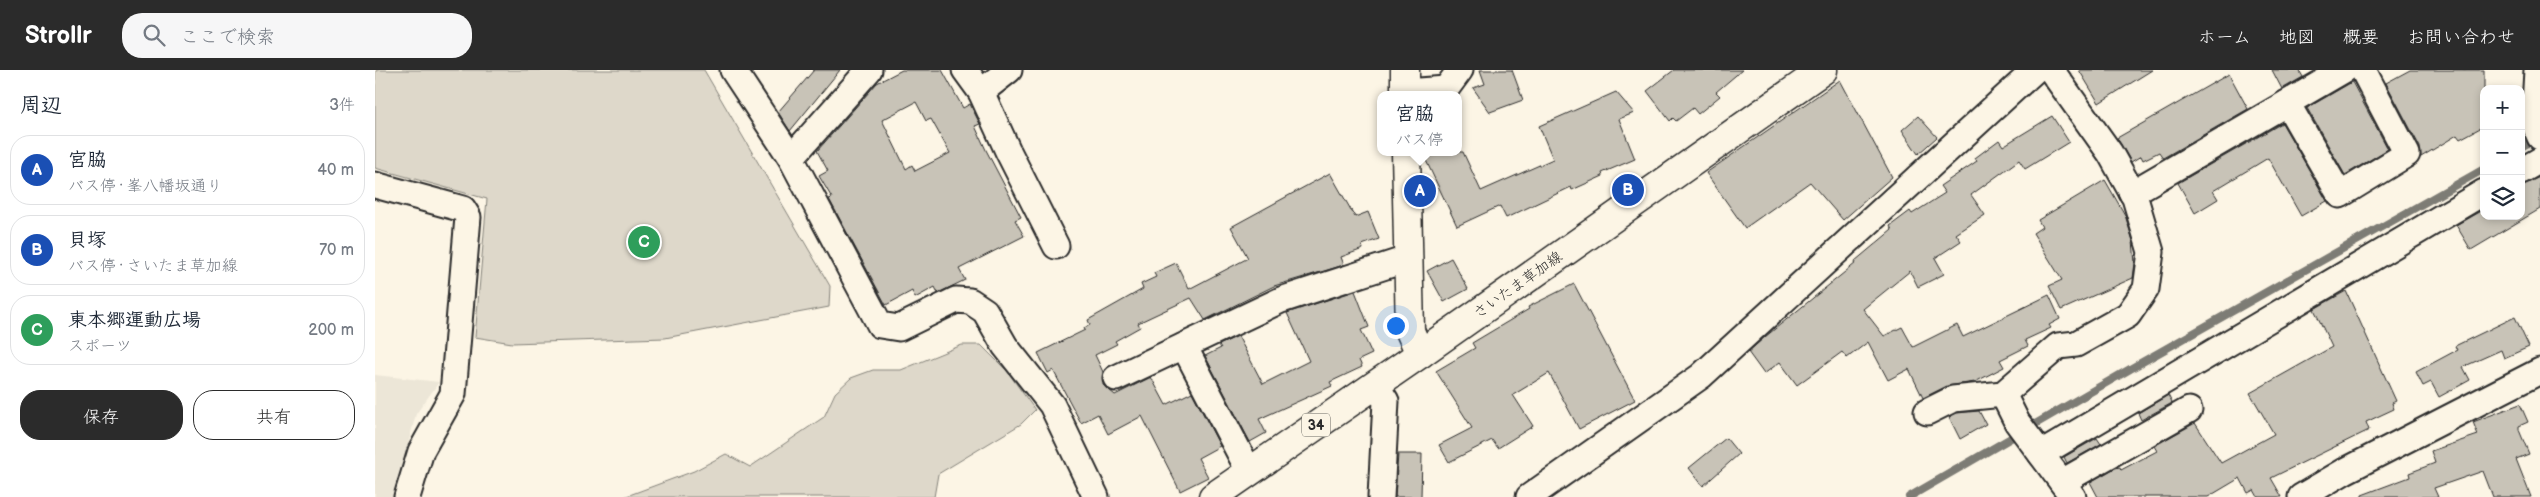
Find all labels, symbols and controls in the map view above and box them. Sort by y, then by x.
search box [122,13,472,58]
text: Strollr [25,21,92,50]
icon: search [140,21,168,49]
text: ここで検索 [180,26,275,49]
text: ホーム [2198,27,2251,48]
text: 地図 [2279,27,2315,48]
text: 概要 [2343,27,2379,48]
text: お問い合わせ [2407,27,2515,48]
map controls [2480,85,2525,220]
button: + [2480,85,2525,130]
popup [1377,91,1462,156]
text: 周辺 [20,93,62,118]
text: 3件 [329,96,355,115]
text: 宮脇 [1395,103,1434,126]
button: − [2480,130,2525,175]
text: バス停 [1395,131,1444,150]
text: 宮脇 [68,149,106,172]
text: A [32,161,42,180]
text: 40 m [317,161,354,180]
pin: B [1612,171,1644,209]
pin: A [1404,172,1436,210]
button: layers [2480,175,2525,220]
text: バス停 · 峯八幡坂通り [68,177,222,196]
pin: C [628,223,660,261]
text: 貝塚 [68,229,106,252]
text: B [31,241,43,260]
text: 70 m [319,241,354,260]
street label: さいたま草加線 [1470,247,1566,323]
text: バス停 · さいたま草加線 [68,257,238,276]
text: 東本郷運動広場 [68,309,201,332]
your location [1383,313,1409,339]
text: C [31,321,43,340]
text: 200 m [308,321,354,340]
text: スポーツ [68,337,132,356]
button: 保存 [20,390,183,440]
button: 共有 [193,390,355,440]
road number: 34 [1302,414,1330,436]

